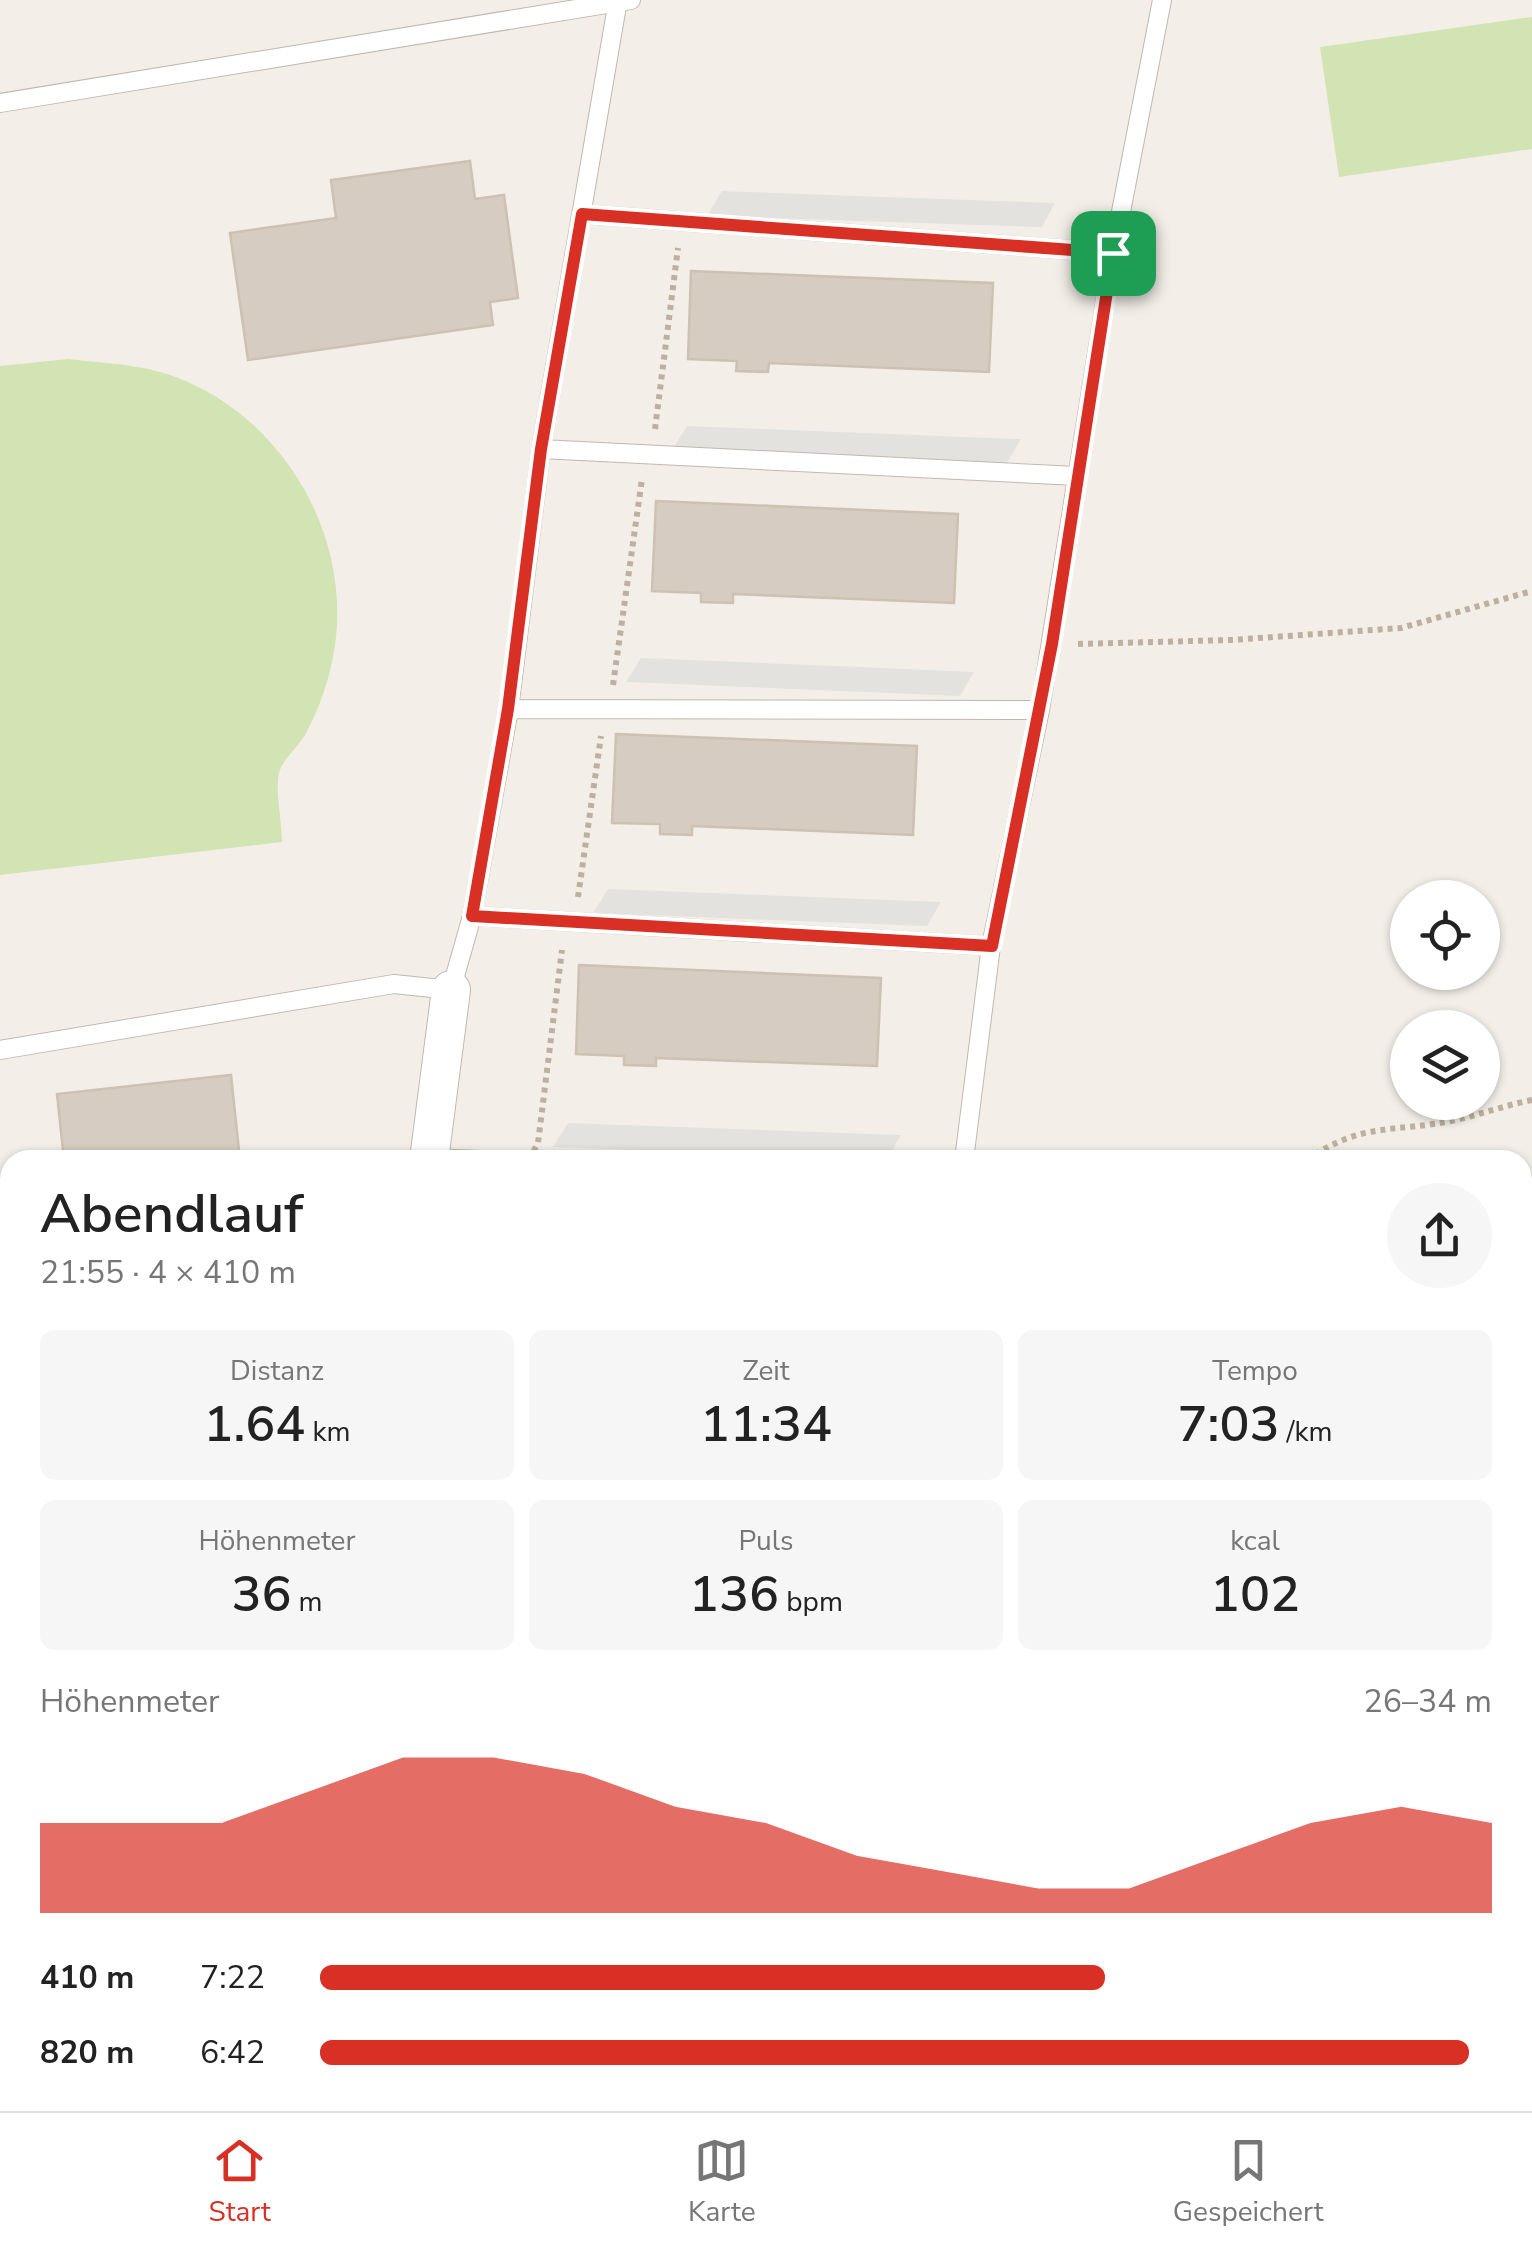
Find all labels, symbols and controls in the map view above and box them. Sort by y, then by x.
pin [1071,211,1156,296]
icon: arrive [1086,226,1141,281]
map controls [1390,880,1500,1120]
button: locate [1390,880,1500,990]
button: layers [1390,1010,1500,1120]
text: Abendlauf [40,1176,303,1251]
button: share [1387,1183,1492,1288]
text: 21:55 · 4 × 410 m [40,1251,296,1294]
text: Distanz [230,1352,324,1390]
text: Zeit [742,1352,790,1390]
text: Tempo [1212,1352,1298,1390]
text: 1.64 [203,1390,305,1459]
text: 11:34 [700,1390,832,1459]
text: 7:03 [1178,1390,1279,1459]
text: km [305,1413,351,1451]
text: /km [1279,1413,1332,1451]
text: Höhenmeter [198,1522,356,1560]
text: Puls [739,1522,793,1560]
text: kcal [1230,1522,1280,1560]
text: 36 [231,1560,291,1629]
text: 136 [689,1560,779,1629]
text: 102 [1210,1560,1300,1629]
text: m [291,1583,323,1621]
text: bpm [779,1583,843,1621]
text: Höhenmeter [40,1680,219,1723]
text: 26–34 m [1364,1680,1492,1723]
text: 410 m [40,1956,134,1999]
text: 7:22 [200,1956,265,1999]
text: 820 m [40,2031,134,2074]
text: 6:42 [200,2031,265,2074]
tab: Start [209,2133,271,2231]
tab: Karte [688,2133,756,2231]
tab: Gespeichert [1173,2133,1323,2231]

